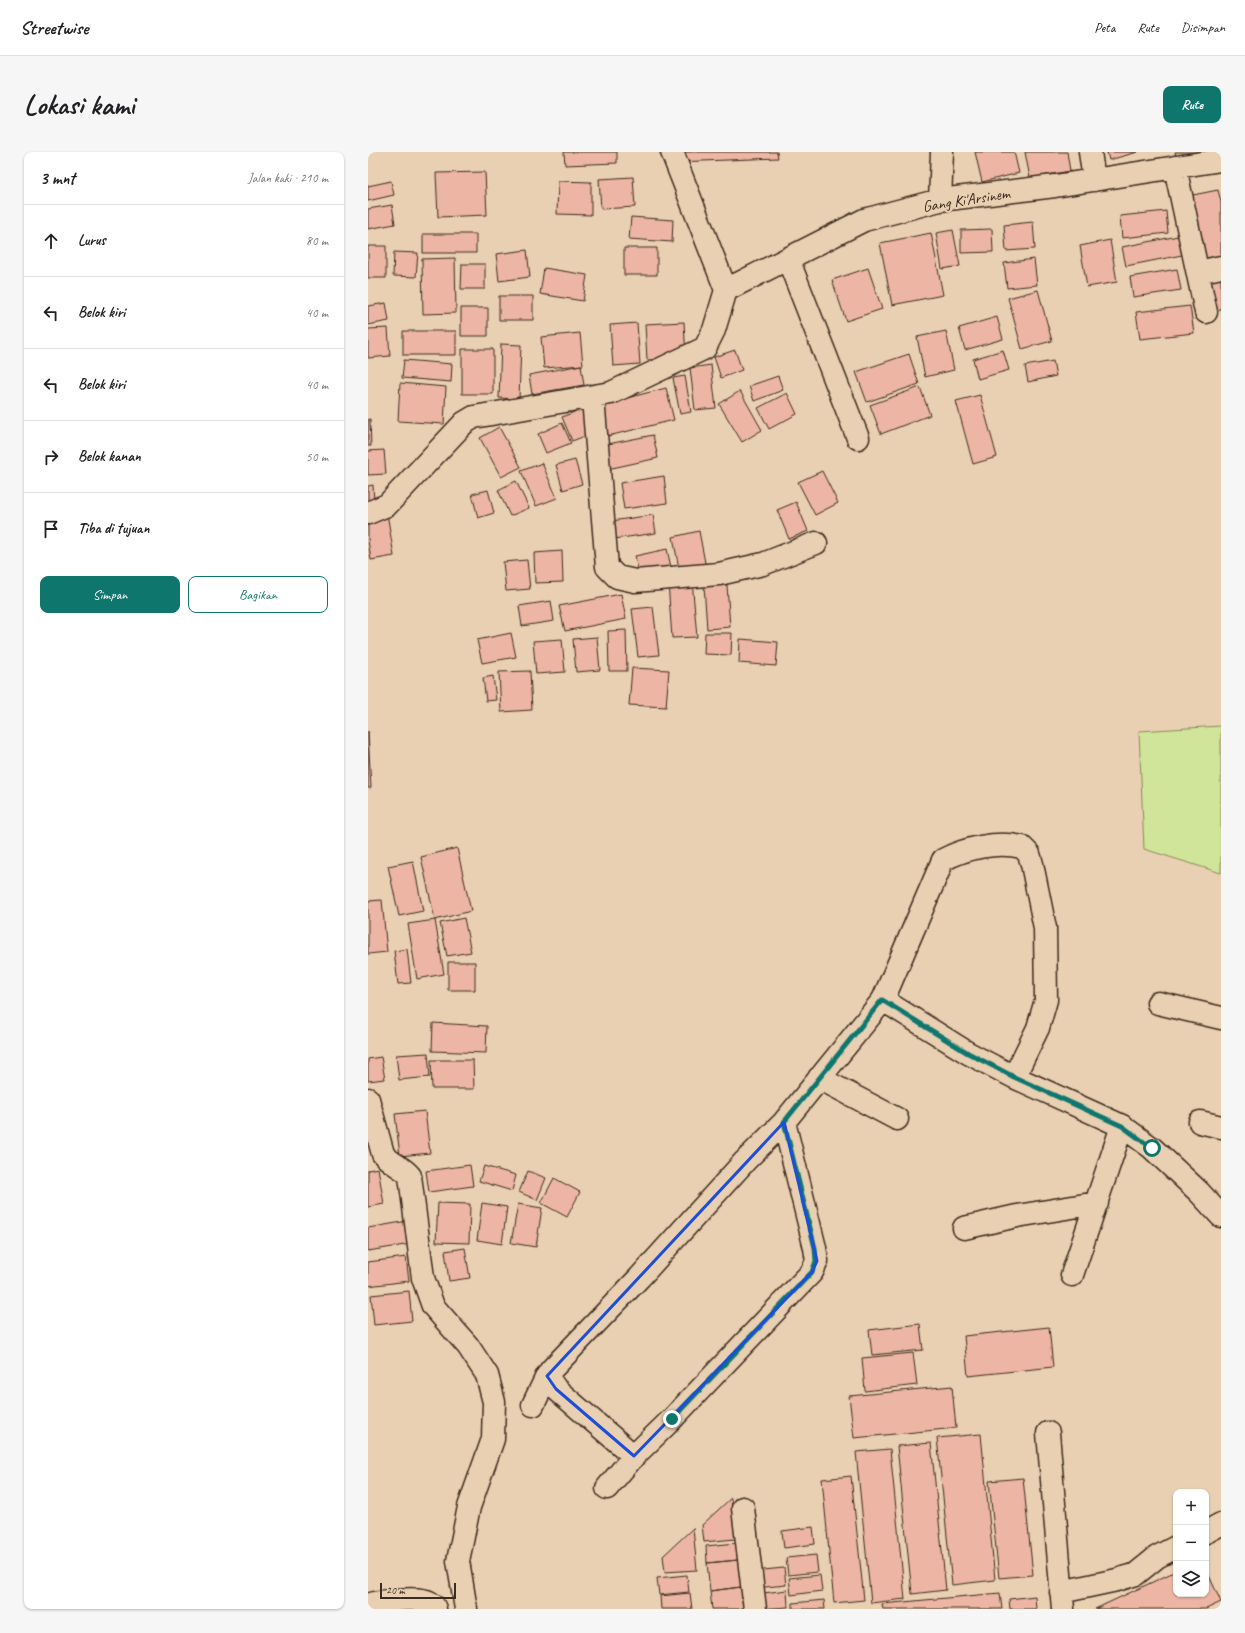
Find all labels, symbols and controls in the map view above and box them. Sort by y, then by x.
text: Streetwise [20,16,88,40]
text: Peta [1094,19,1115,36]
text: Rute [1137,19,1159,36]
text: Disimpan [1181,19,1225,36]
button: Rute [1163,86,1221,123]
text: Lokasi kami [24,87,134,122]
text: 3 mnt [40,168,75,189]
text: Jalan kaki · 210 m [248,170,328,186]
street label: Gang Ki'Arsinem [921,183,1013,217]
icon: ahead [40,230,62,252]
text: Lurus [78,231,106,250]
text: 80 m [306,233,328,249]
icon: left [40,302,62,324]
text: Belok kiri [78,303,125,322]
text: 40 m [306,305,328,321]
icon: left [40,374,62,396]
text: Belok kiri [78,375,125,394]
text: 40 m [306,377,328,393]
icon: right [40,446,62,468]
text: Belok kanan [78,447,141,466]
text: 50 m [306,449,328,465]
icon: arrive [40,518,62,540]
text: Tiba di tujuan [78,519,149,538]
button: Simpan [40,576,180,613]
button: Bagikan [188,576,328,613]
route start [1143,1139,1161,1157]
route end [663,1410,681,1428]
map controls [1173,1489,1209,1597]
button: + [1173,1489,1209,1525]
button: − [1173,1525,1209,1561]
button: layers [1173,1561,1209,1597]
scale bar [380,1581,456,1600]
text: 20 m [386,1583,405,1597]

